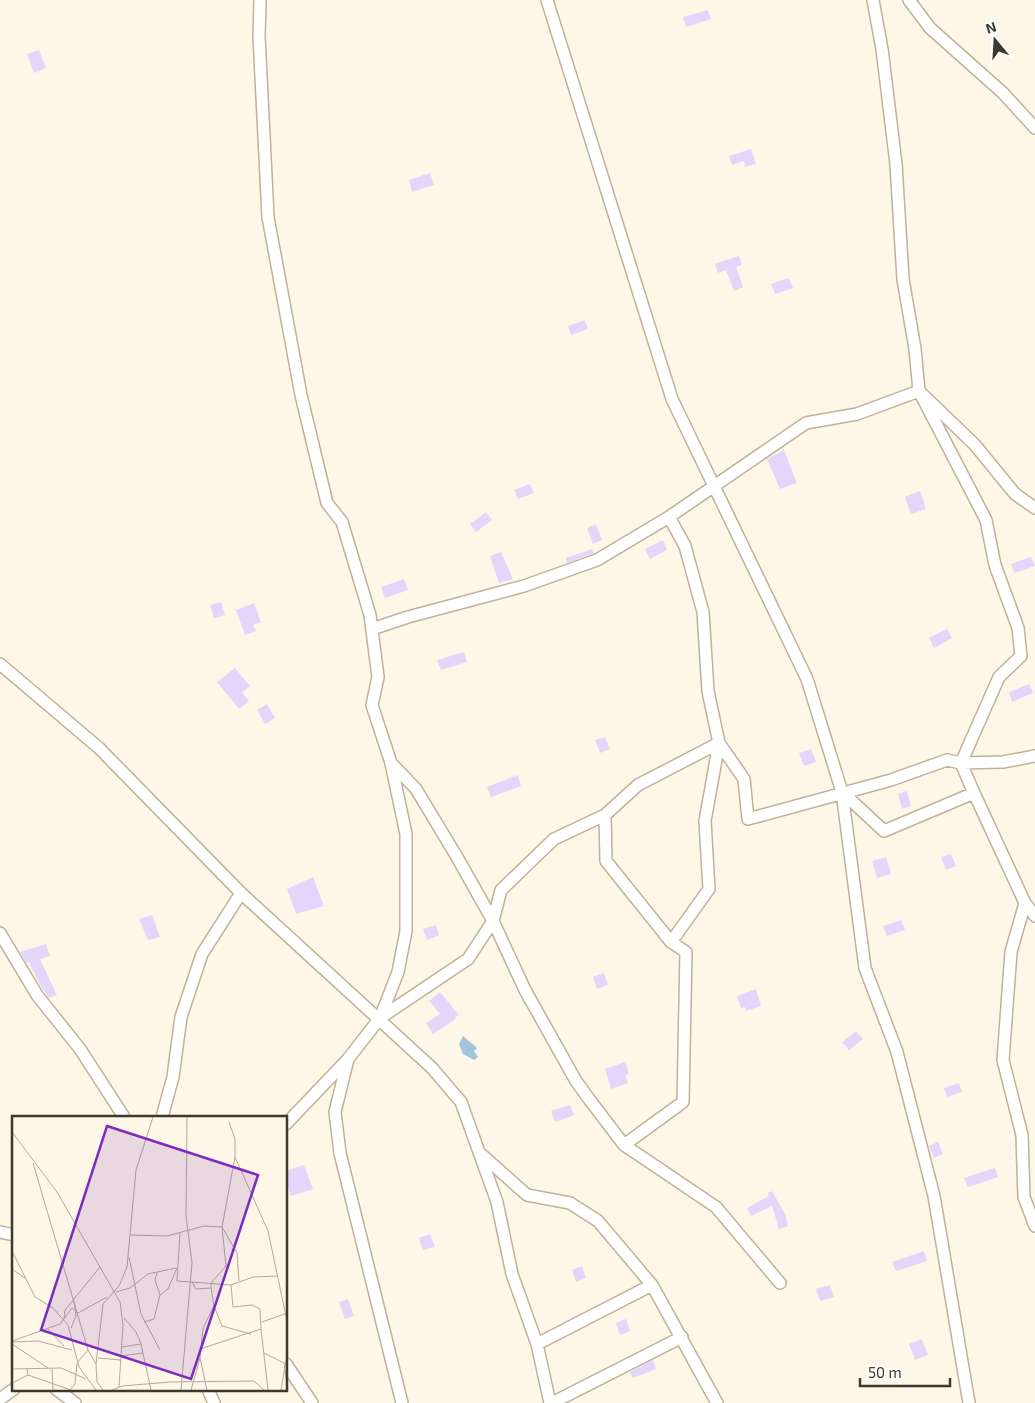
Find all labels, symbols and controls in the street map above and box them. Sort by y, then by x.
north arrow [970,15,1020,65]
text: N [983,18,998,37]
inset map [12,1116,288,1390]
scale bar [860,1356,950,1388]
text: 50 m [868,1363,902,1381]

